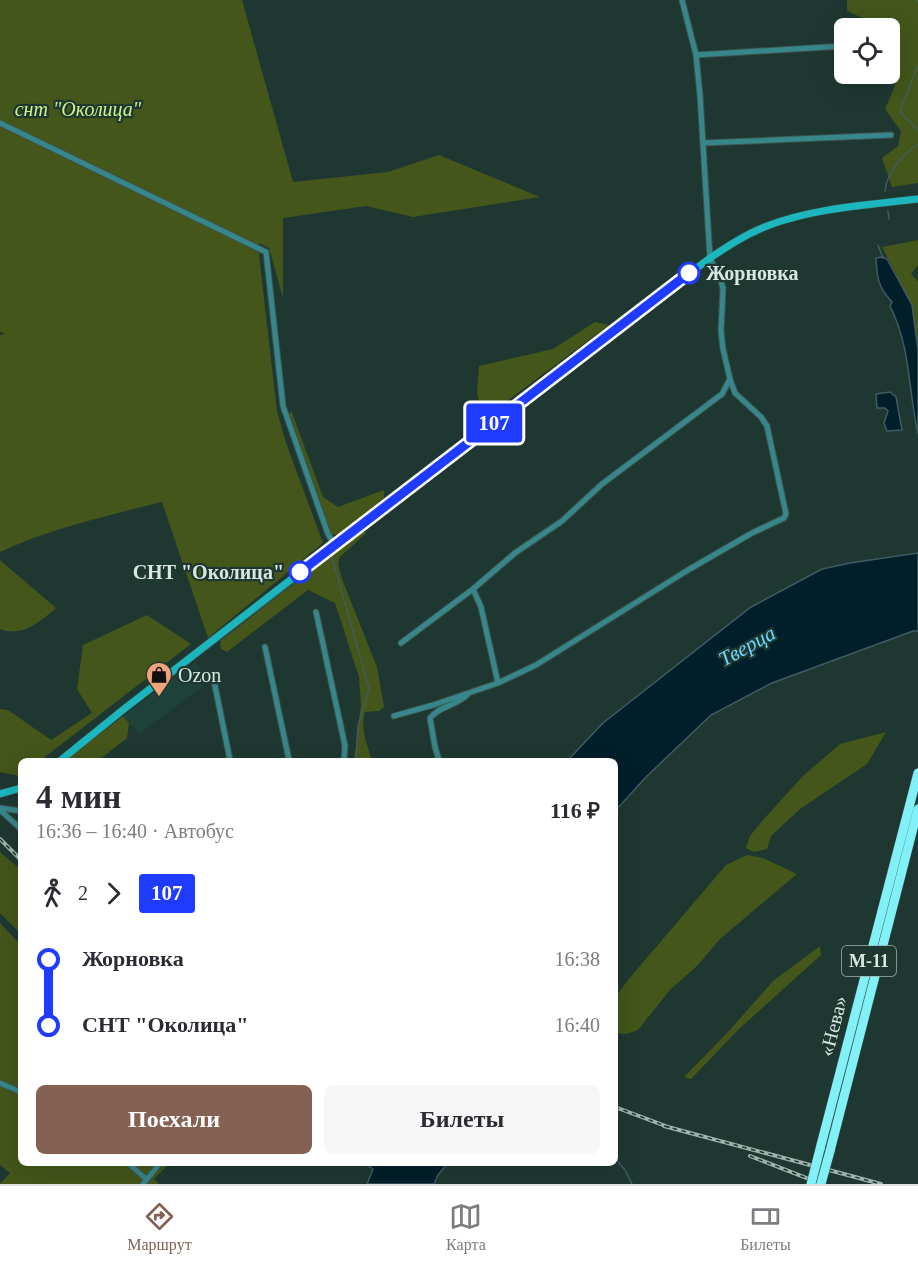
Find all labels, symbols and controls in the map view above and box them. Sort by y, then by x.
map controls [834,18,900,84]
button: locate [834,18,900,84]
park label: снт "Околица" [15,98,142,121]
marker: Жорновка [678,262,700,284]
place label: Жорновка [706,262,798,285]
line badge: 107 [460,404,528,442]
text: 107 [478,411,510,435]
place label: СНТ "Околица" [133,561,284,583]
marker: СНТ "Околица" [289,561,311,583]
water label: Тверца [714,621,780,671]
shop icon: Ozon [144,660,174,698]
place label: Ozon [178,664,221,686]
text: 4 мин [36,779,121,815]
text: 116 ₽ [550,798,600,823]
text: 16:36 – 16:40 · Автобус [36,820,234,842]
icon: walk [36,877,69,910]
icon: forward [97,877,130,910]
text: 107 [151,881,183,905]
text: 2 [78,882,88,904]
text: Жорновка [82,946,184,971]
road number: М-11 [842,946,896,976]
text: 16:38 [554,948,600,970]
street label: «Нева» [815,994,851,1058]
text: СНТ "Околица" [82,1012,249,1037]
text: 16:40 [554,1014,600,1036]
button: Поехали [36,1085,312,1154]
button: Билеты [324,1085,600,1154]
tab: Маршрут [127,1200,192,1254]
tab: Карта [446,1200,486,1254]
tab: Билеты [740,1200,791,1254]

